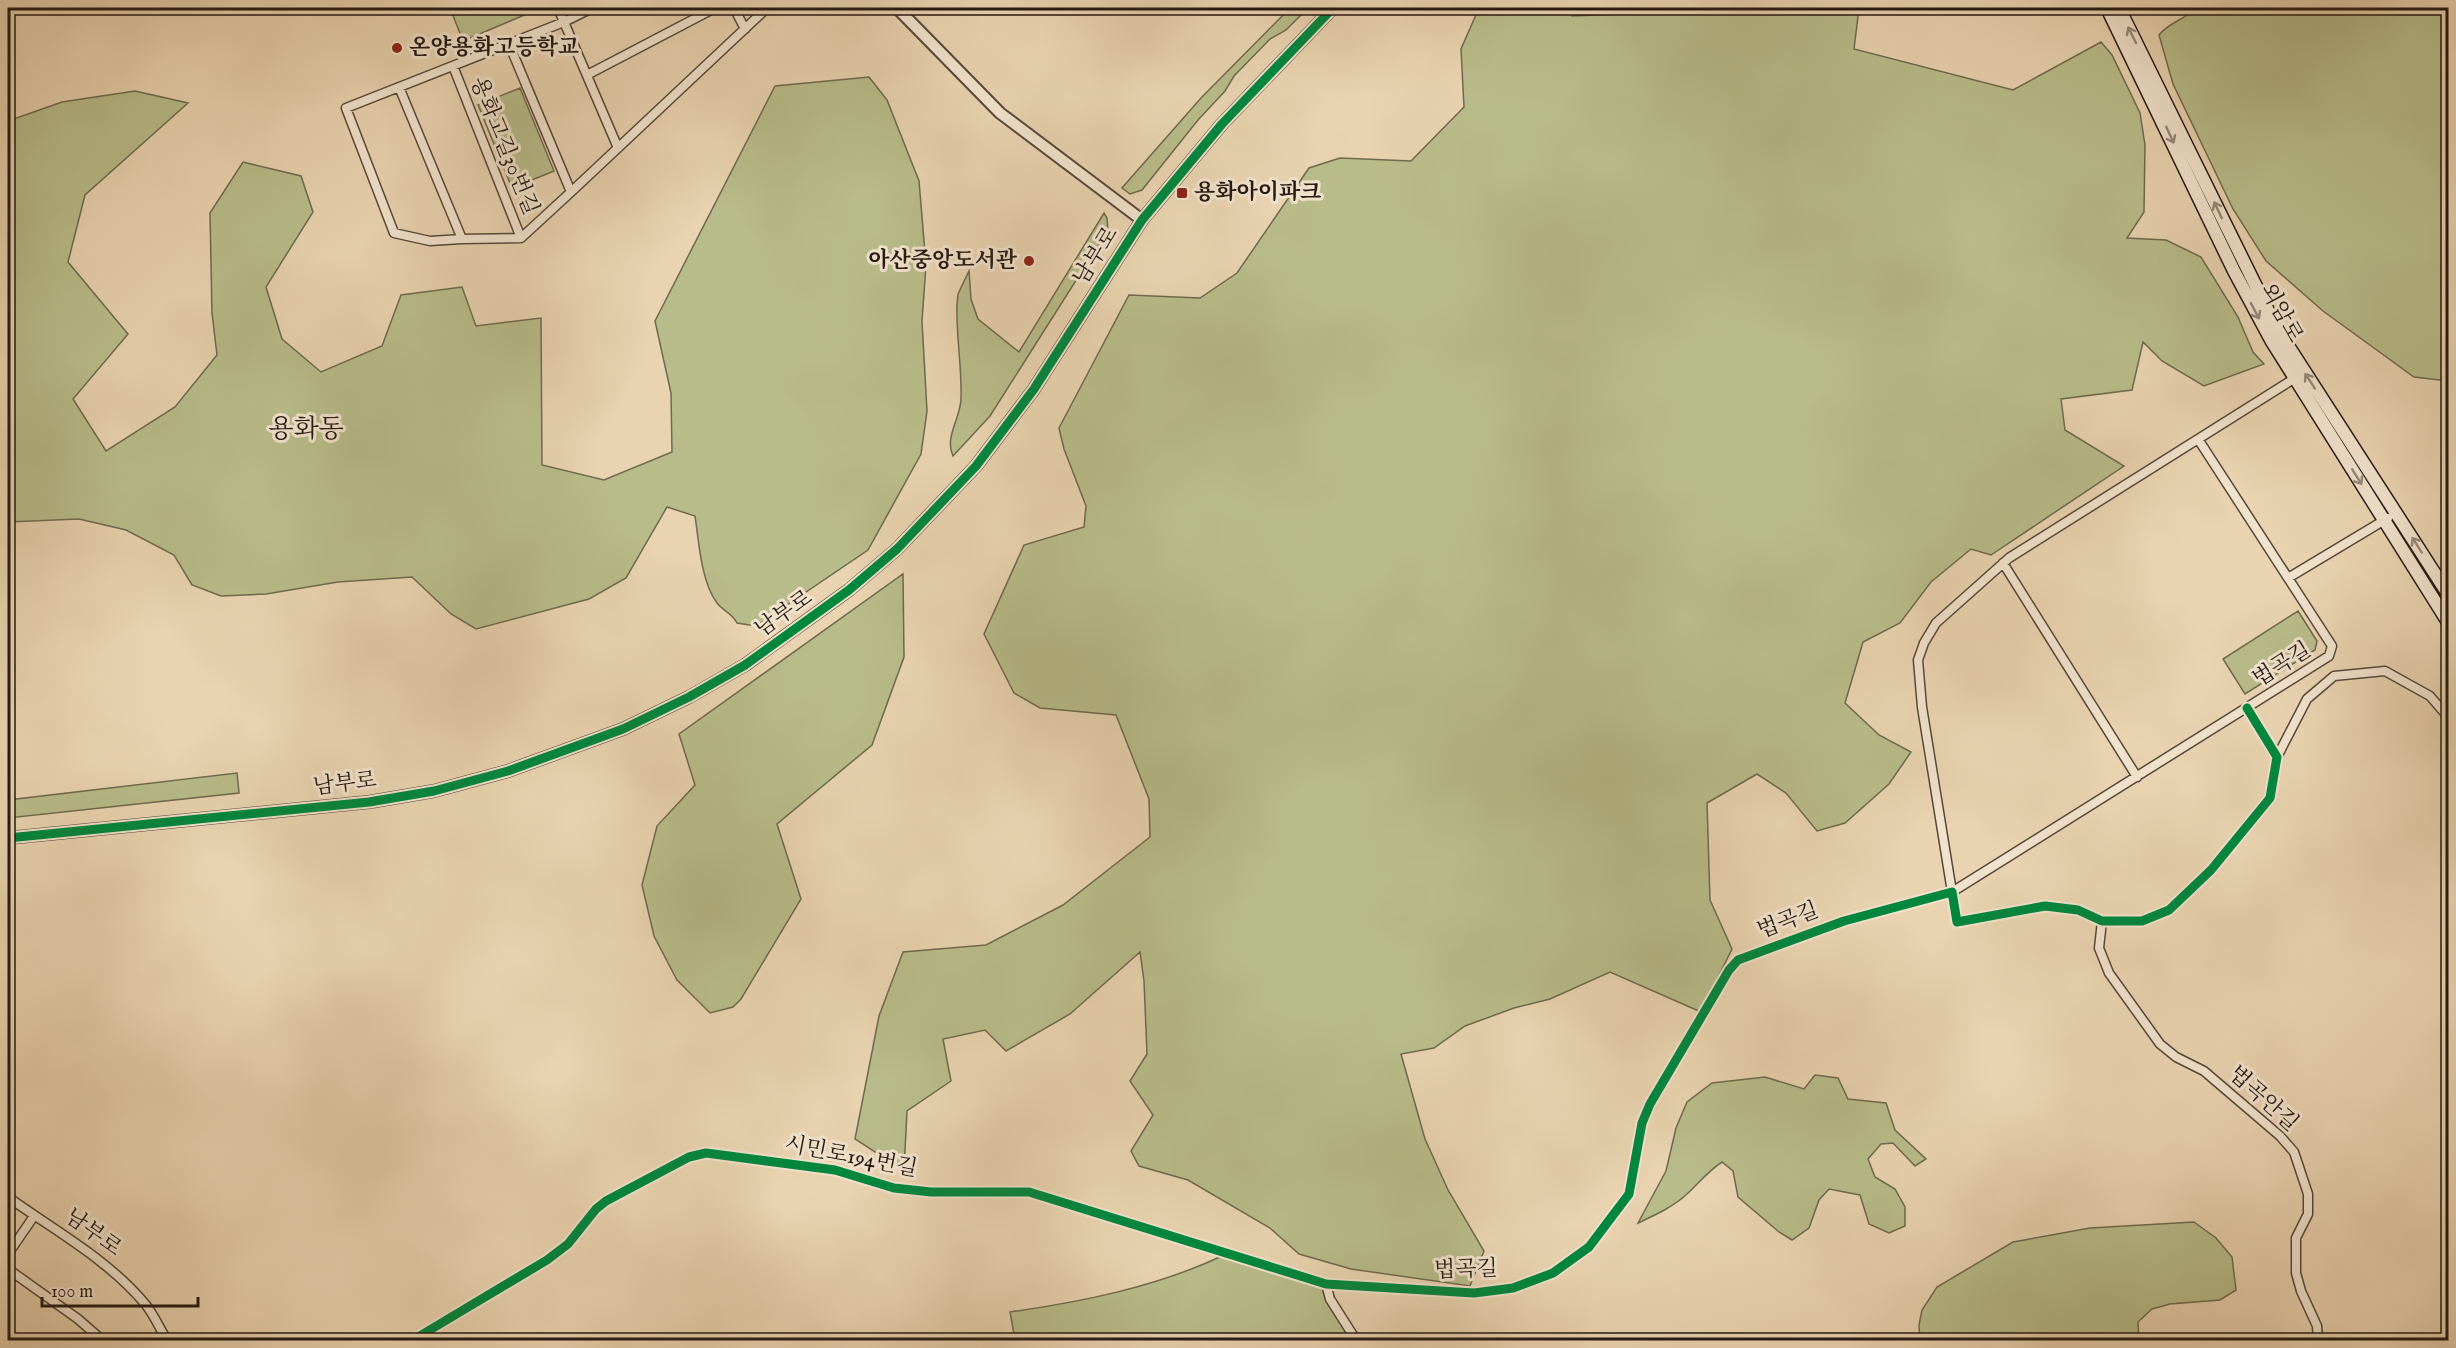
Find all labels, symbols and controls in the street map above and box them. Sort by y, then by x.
one-way arrow [2126,26,2138,44]
place label: 온양용화고등학교 [409,34,579,62]
marker: 온양용화고등학교 [390,41,404,55]
street label: 용화고길30번길 [464,73,544,219]
one-way arrow [2164,126,2176,144]
place label: 용화아이파크 [1194,179,1322,207]
marker: 용화아이파크 [1175,186,1189,200]
one-way arrow [2211,202,2223,220]
street label: 남부로 [1067,222,1125,290]
place label: 아산중앙도서관 [868,247,1018,275]
marker: 아산중앙도서관 [1022,254,1036,268]
street label: 외암로 [2253,278,2309,348]
one-way arrow [2250,301,2261,319]
one-way arrow [2304,373,2317,390]
district label: 용화동 [268,413,344,446]
one-way arrow [2351,468,2363,485]
one-way arrow [2410,537,2422,554]
street label: 남부로 [750,584,818,644]
street label: 법곡길 [2248,636,2316,694]
street label: 남부로 [312,766,378,802]
street label: 법곡길 [1753,897,1823,945]
street label: 법곡안길 [2222,1060,2304,1138]
street label: 시민로194번길 [782,1130,920,1184]
street label: 남부로 [59,1203,127,1263]
street label: 법곡길 [1434,1255,1498,1285]
scale bar [42,1270,198,1308]
text: 100 m [51,1281,93,1304]

